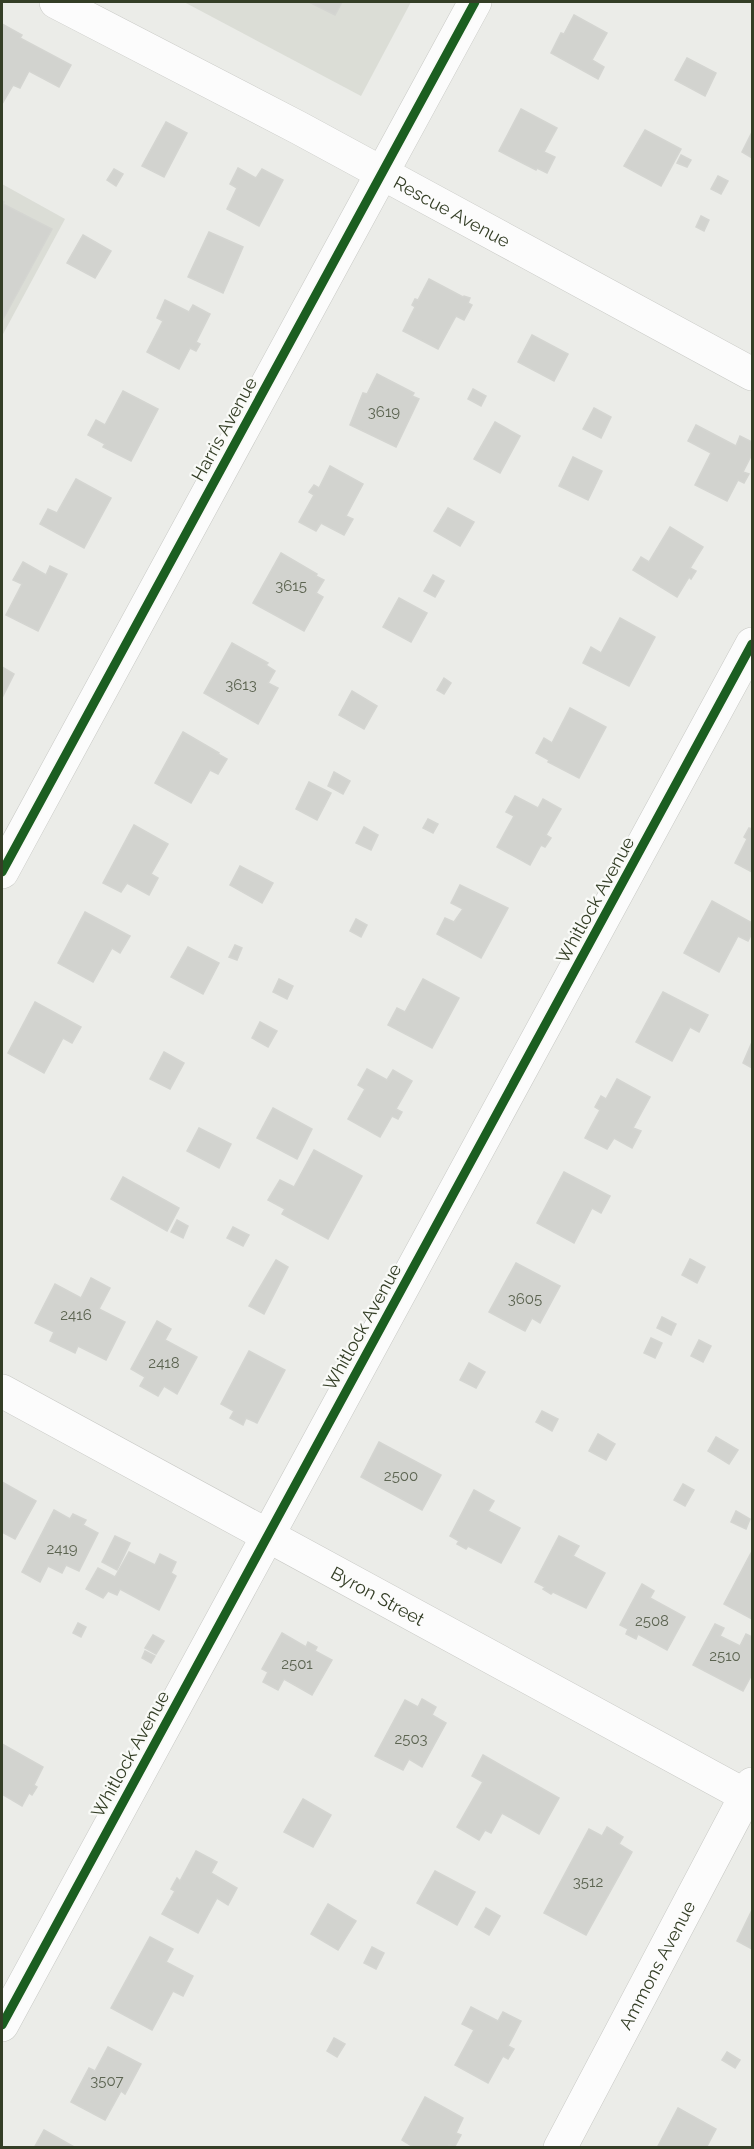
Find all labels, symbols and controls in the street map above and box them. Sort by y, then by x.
street label: Rescue Avenue [390,171,514,251]
street label: Harris Avenue [187,373,261,485]
house number: 3619 [368,403,400,421]
house number: 3615 [275,577,307,595]
house number: 3613 [225,676,257,694]
street label: Whitlock Avenue [552,833,639,967]
street label: Whitlock Avenue [319,1260,406,1394]
house number: 3605 [508,1290,542,1308]
house number: 2416 [60,1306,92,1324]
house number: 2418 [148,1354,180,1372]
house number: 2500 [384,1467,418,1485]
house number: 2419 [46,1540,78,1558]
street label: Byron Street [328,1562,428,1629]
house number: 2508 [635,1612,669,1630]
house number: 2510 [709,1647,741,1665]
house number: 2501 [281,1655,313,1673]
street label: Whitlock Avenue [87,1687,174,1821]
house number: 2503 [394,1730,428,1748]
house number: 3512 [573,1873,603,1891]
street label: Ammons Avenue [614,1897,699,2033]
house number: 3507 [90,2072,124,2090]

